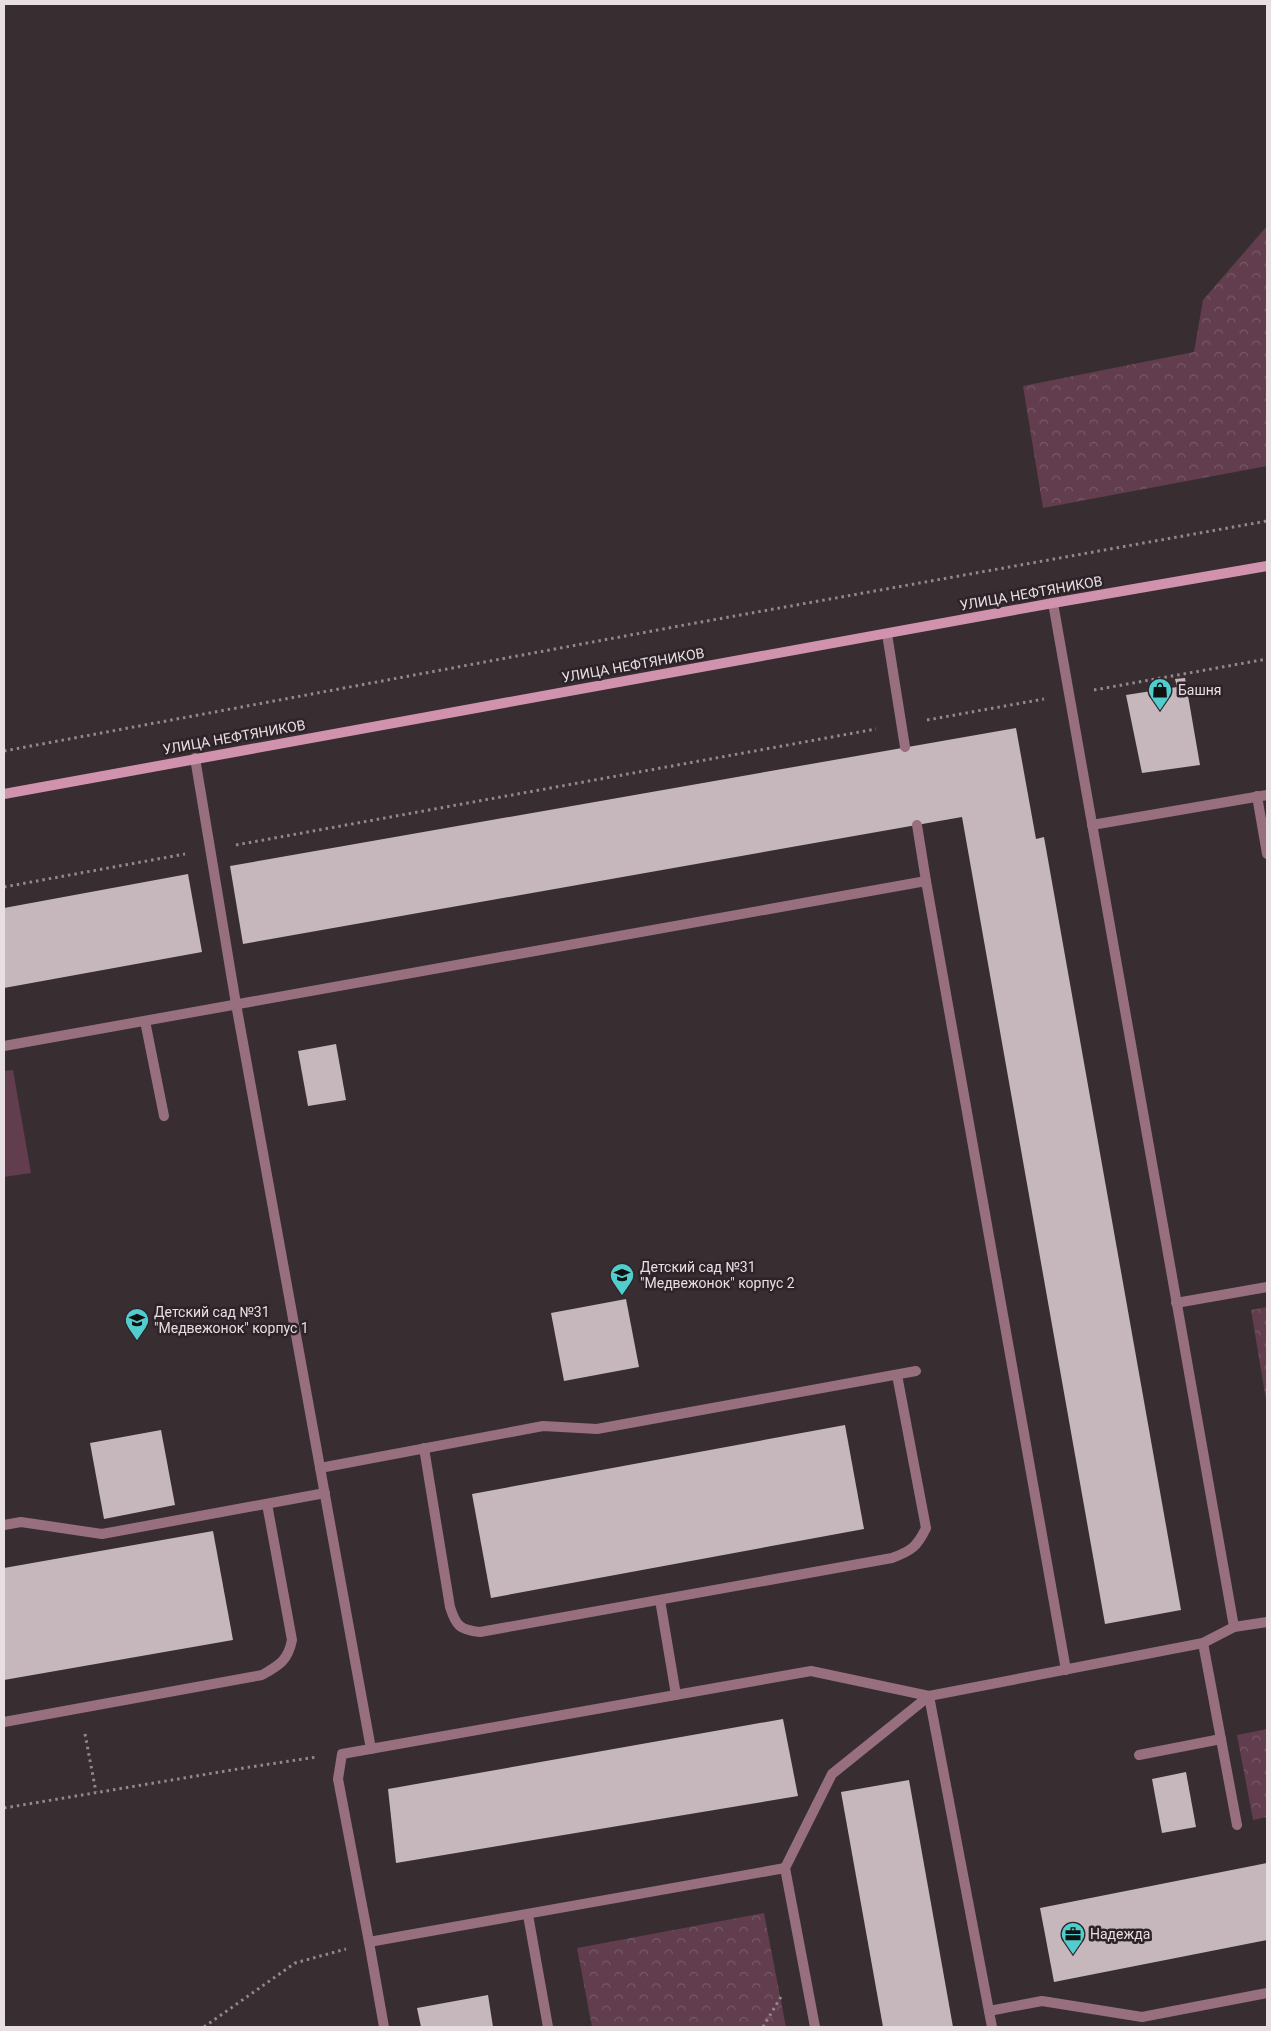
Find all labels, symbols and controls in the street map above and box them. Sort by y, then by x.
street label: УЛИЦА НЕФТЯНИКОВ [958,573,1104,613]
street label: УЛИЦА НЕФТЯНИКОВ [560,645,706,685]
shop icon: Башня [1147,677,1173,711]
place label: Башня [1178,682,1222,698]
street label: УЛИЦА НЕФТЯНИКОВ [161,717,307,757]
place label: Детский сад №31 "Медвежонок" корпус 2 [640,1259,795,1291]
school or university icon: Детский сад №31 "Медвежонок" корпус 2 [609,1262,635,1296]
place label: Детский сад №31 "Медвежонок" корпус 1 [154,1304,309,1336]
school or university icon: Детский сад №31 "Медвежонок" корпус 1 [124,1307,150,1341]
office icon: Надежда [1060,1921,1086,1955]
place label: Надежда [1090,1926,1150,1942]

